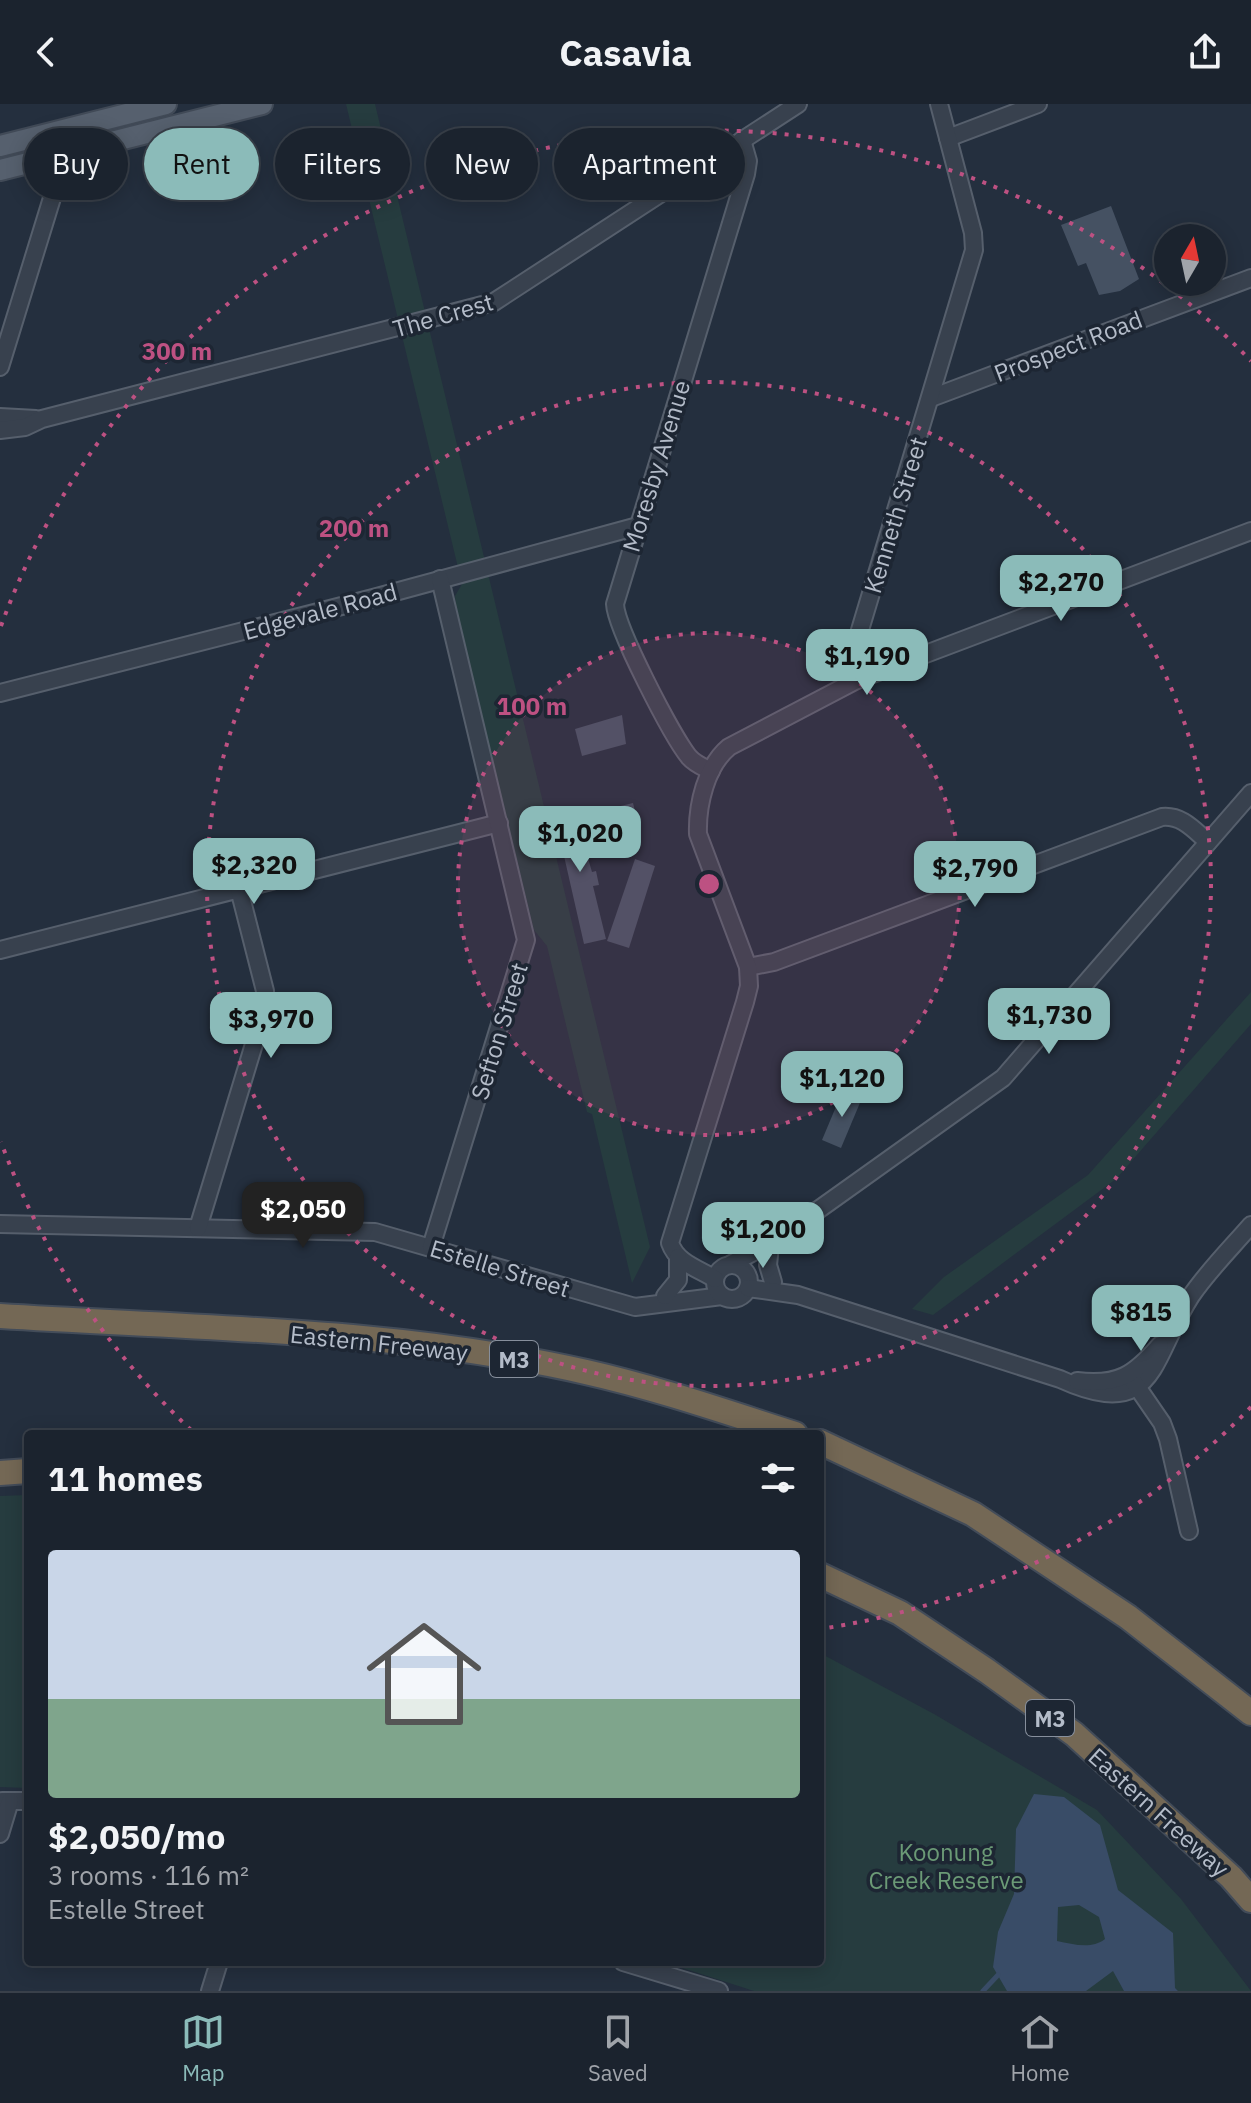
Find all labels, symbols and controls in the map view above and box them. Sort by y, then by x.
text: Casavia [559,29,692,76]
icon: back [24,30,68,74]
icon: share [1183,30,1227,74]
chip: Buy [24,128,128,200]
chip: Rent [144,128,259,200]
chip: Filters [275,128,410,200]
chip: New [426,128,538,200]
chip: Apartment [554,128,745,200]
north arrow [1154,224,1226,296]
map controls [1154,224,1226,296]
street label: The Crest [389,285,497,345]
street label: Prospect Road [989,303,1147,389]
text: 300 m [142,335,212,367]
street label: Moresby Avenue [615,376,697,556]
street label: Kenneth Street [856,433,934,597]
text: 200 m [319,512,389,544]
pin: $2,270 [996,555,1126,623]
text: $2,270 [1018,564,1104,598]
street label: Edgevale Road [239,575,401,647]
pin: $1,190 [802,629,932,697]
text: $1,190 [824,638,910,672]
text: 100 m [497,690,567,722]
pin: $1,020 [515,806,645,874]
text: $1,020 [537,815,623,849]
pin: $2,320 [189,838,319,906]
pin: $2,790 [910,841,1040,909]
text: $2,320 [211,847,297,881]
text: $2,790 [932,850,1018,884]
centre of rings [695,870,723,898]
street label: Sefton Street [463,959,535,1103]
pin: $1,730 [984,988,1114,1056]
pin: $3,970 [206,992,336,1060]
text: $1,730 [1006,997,1092,1031]
text: $3,970 [228,1001,314,1035]
pin: $1,120 [777,1051,907,1119]
text: $1,120 [799,1060,885,1094]
pin: $2,050 [238,1182,368,1250]
text: $2,050 [260,1191,346,1225]
pin: $1,200 [698,1202,828,1270]
text: $1,200 [720,1211,806,1245]
street label: Estelle Street [426,1232,574,1304]
pin: $815 [1094,1285,1188,1353]
text: $815 [1110,1294,1172,1328]
street label: Eastern Freeway [288,1318,470,1368]
road number: M3 [490,1341,538,1377]
text: 11 homes [48,1456,203,1500]
icon: filters [756,1456,800,1500]
icon: home [352,1602,496,1746]
road number: M3 [1026,1700,1074,1736]
street label: Eastern Freeway [1082,1740,1236,1884]
text: $2,050/mo [48,1814,225,1858]
park label: Koonung Creek Reserve [868,1836,1024,1896]
text: 3 rooms · 116 m² [48,1858,249,1892]
text: Estelle Street [48,1892,205,1926]
tab: Map [181,2010,225,2087]
tab: Saved [588,2010,648,2087]
tab: Home [1010,2010,1070,2087]

